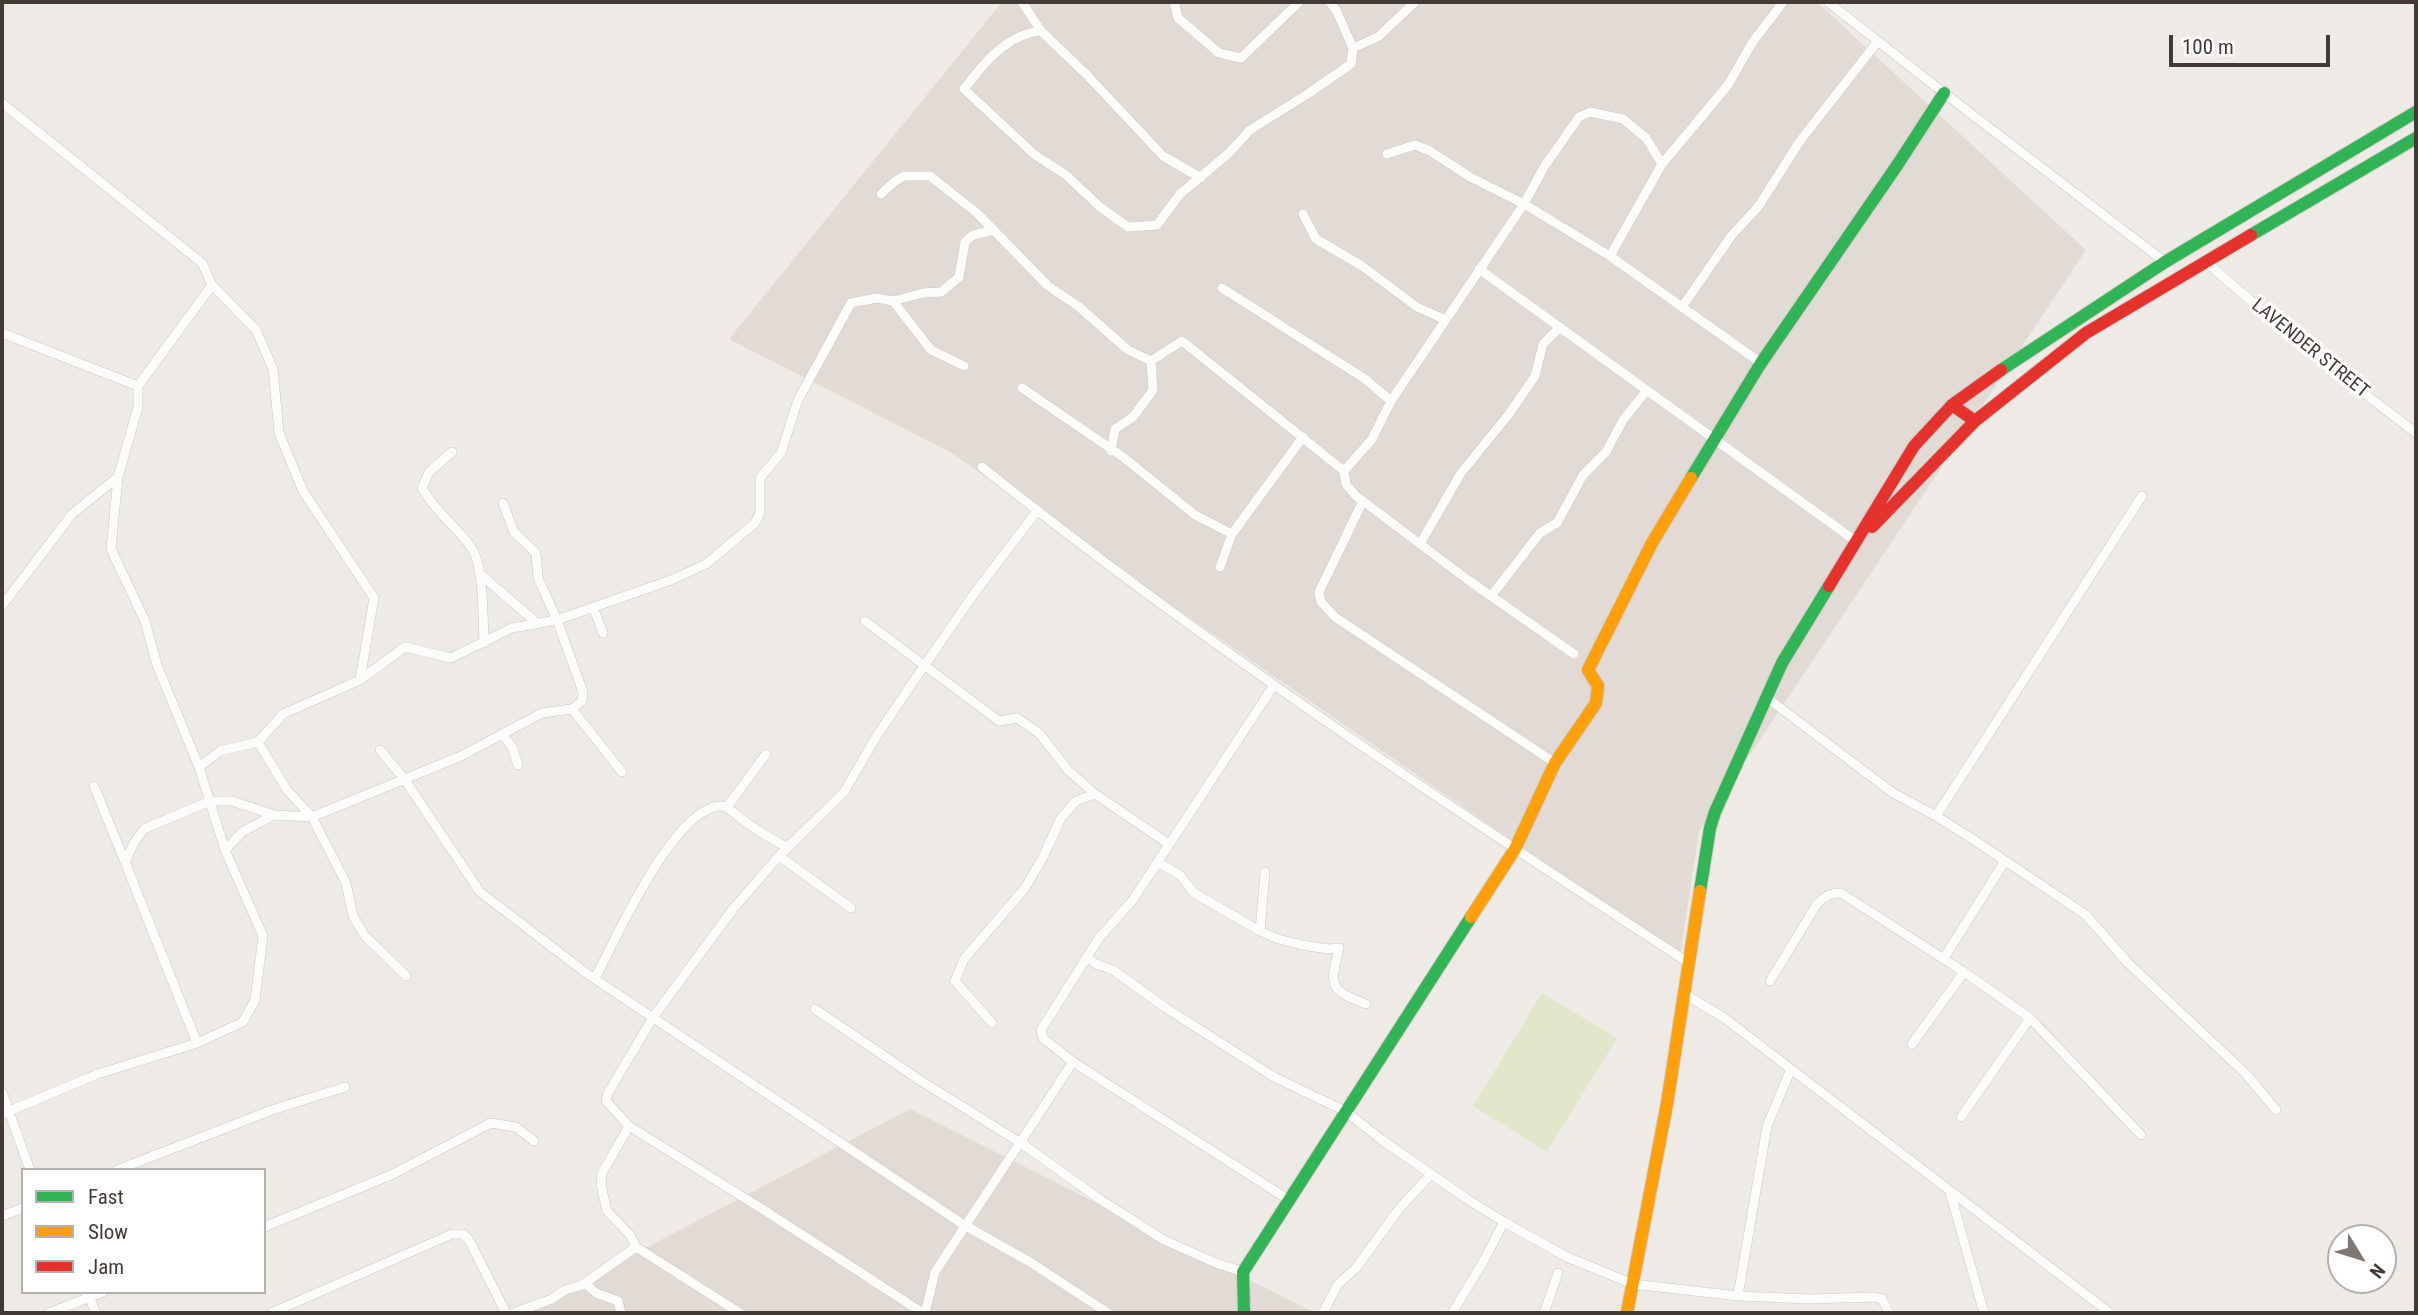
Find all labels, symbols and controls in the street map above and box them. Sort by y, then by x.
scale bar [2173,21,2334,65]
text: 100 m [2182,35,2234,59]
street label: LAVENDER STREET [2247,295,2373,403]
legend [21,1168,266,1294]
text: Fast [88,1185,124,1209]
text: Slow [88,1220,128,1244]
north arrow [2327,1224,2397,1294]
text: Jam [88,1255,124,1279]
text: N [2365,1259,2390,1283]

